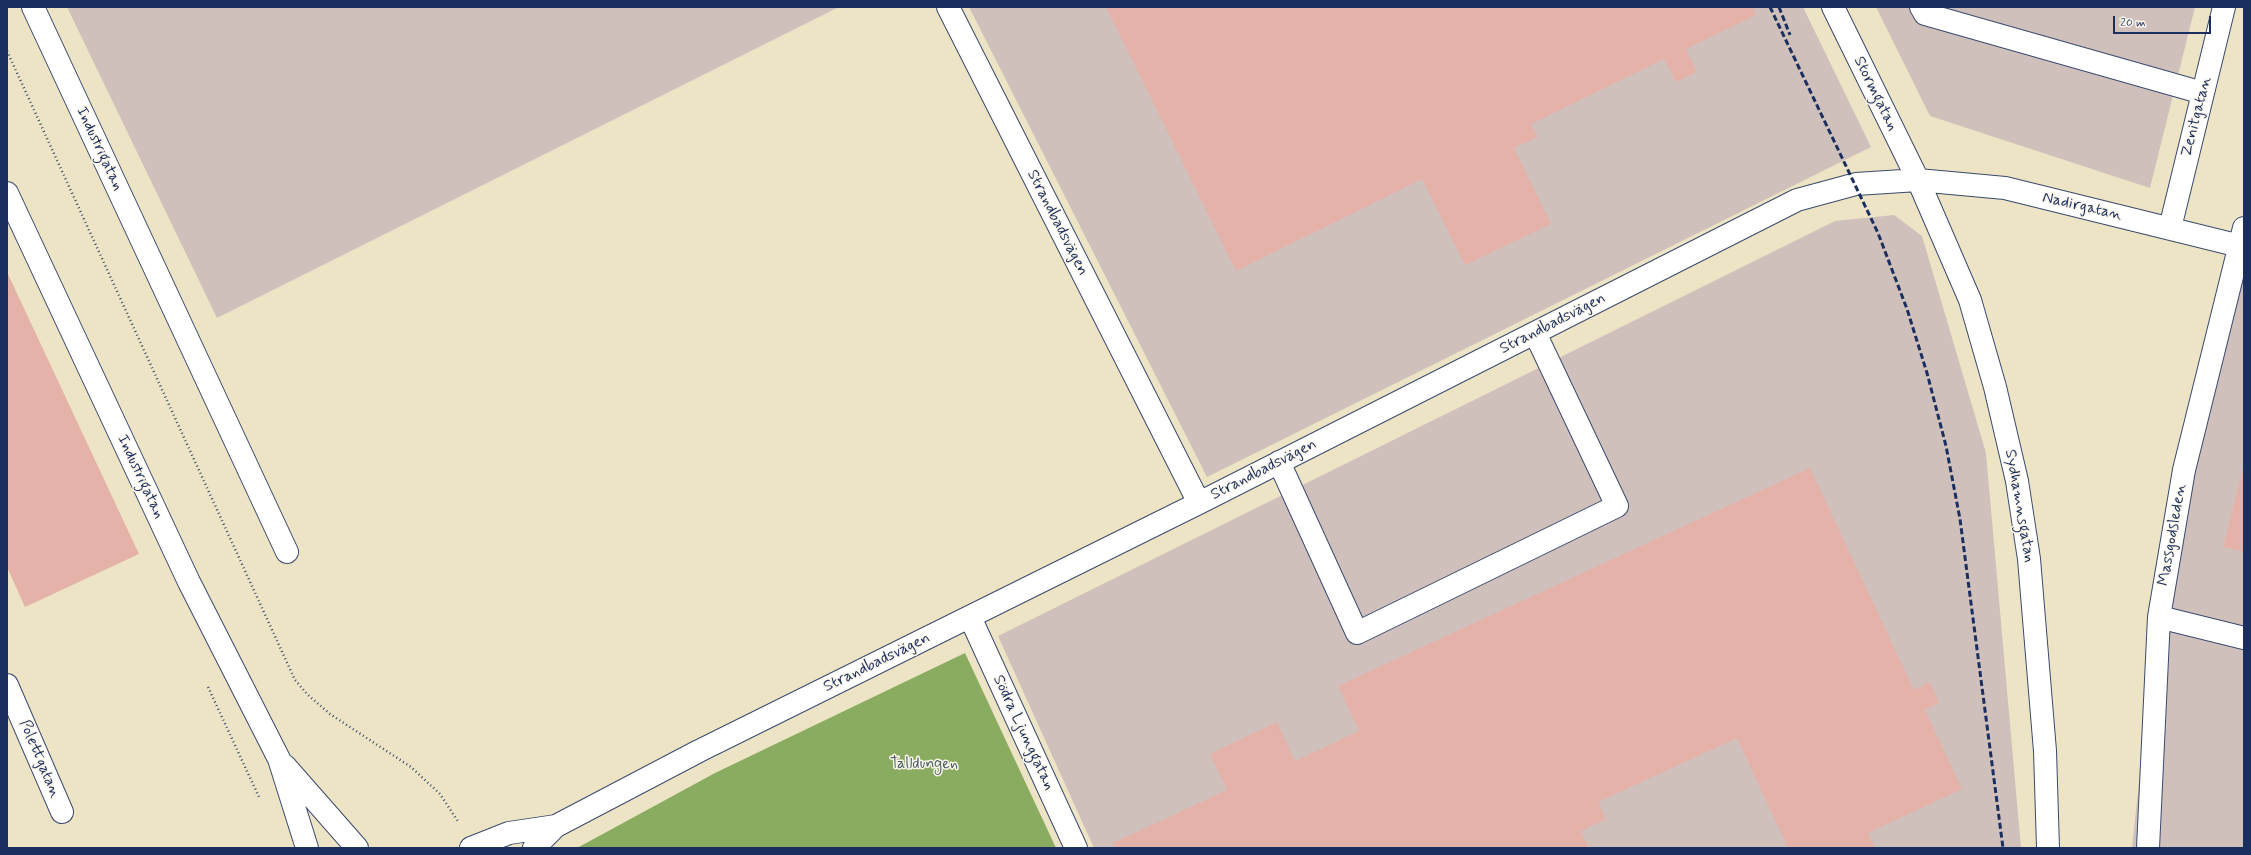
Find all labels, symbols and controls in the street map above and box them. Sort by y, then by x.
scale bar [2115,8,2213,34]
text: 20 m [2120,15,2146,31]
street label: Stormgatan [1849,53,1901,135]
street label: Zenitgatan [2178,75,2216,159]
street label: Industrigatan [71,104,127,194]
street label: Strandbadsvägen [1022,167,1092,279]
street label: Nadirgatan [2040,189,2124,225]
street label: Strandbadsvägen [1497,289,1609,359]
street label: Industrigatan [112,432,168,522]
street label: Strandbadsvägen [1208,435,1320,505]
street label: Sydhamnsgatan [2000,448,2038,564]
street label: Massgodsleden [2155,482,2191,588]
street label: Strandbadsvägen [821,629,933,697]
street label: Södra Ljunggatan [988,672,1058,794]
street label: Polettgatan [14,717,64,801]
park label: Talldungen [890,755,958,775]

